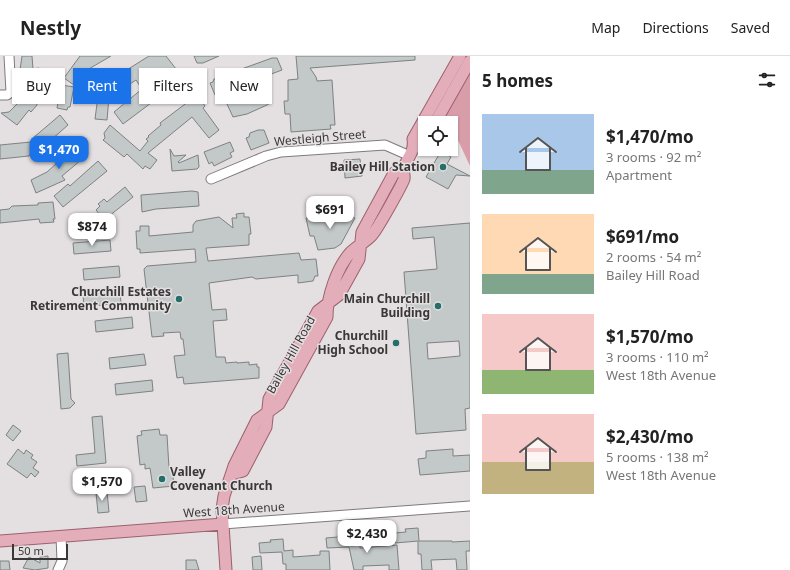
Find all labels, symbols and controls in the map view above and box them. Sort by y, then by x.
text: Nestly [20,15,81,41]
text: Map [591,18,620,37]
text: Directions [642,18,709,37]
text: Saved [731,18,770,37]
chip: Buy [12,68,65,104]
chip: Rent [73,68,131,104]
chip: Filters [139,68,207,104]
chip: New [215,68,272,104]
text: 5 homes [482,69,553,92]
icon: filters [756,69,778,91]
map controls [418,116,458,156]
button: locate [418,116,458,156]
street label: Westleigh Street [273,125,367,150]
text: $1,470/mo [606,125,694,148]
icon: home [514,130,562,178]
pin: $1,470 [26,136,92,170]
text: $1,470 [39,140,79,158]
text: 3 rooms · 92 m² [606,148,701,166]
place label: Bailey Hill Station [330,158,435,175]
marker: Bailey Hill Station [438,162,448,172]
text: Apartment [606,166,672,184]
pin: $691 [306,196,354,230]
text: $691 [315,200,345,218]
pin: $874 [68,213,116,247]
text: $874 [77,217,107,235]
text: $691/mo [606,225,679,248]
icon: home [514,230,562,278]
text: 2 rooms · 54 m² [606,248,701,266]
text: Bailey Hill Road [606,266,700,284]
place label: Churchill Estates Retirement Community [30,283,171,314]
place label: Main Churchill Building [344,290,430,321]
marker: Churchill Estates Retirement Community [174,294,184,304]
marker: Main Churchill Building [433,301,443,311]
street label: Bailey Hill Road [262,313,319,397]
text: $1,570/mo [606,325,694,348]
place label: Churchill High School [318,327,388,358]
icon: home [514,330,562,378]
marker: Churchill High School [391,338,401,348]
text: 3 rooms · 110 m² [606,348,709,366]
text: West 18th Avenue [606,366,716,384]
text: $2,430/mo [606,425,694,448]
icon: home [514,430,562,478]
text: 5 rooms · 138 m² [606,448,709,466]
place label: Valley Covenant Church [170,463,273,494]
text: West 18th Avenue [606,466,716,484]
pin: $1,570 [69,468,135,502]
text: $1,570 [82,472,122,490]
marker: Valley Covenant Church [157,474,167,484]
street label: West 18th Avenue [183,497,285,522]
pin: $2,430 [334,520,400,554]
text: $2,430 [347,524,387,542]
scale bar [12,542,68,561]
text: 50 m [18,543,44,558]

